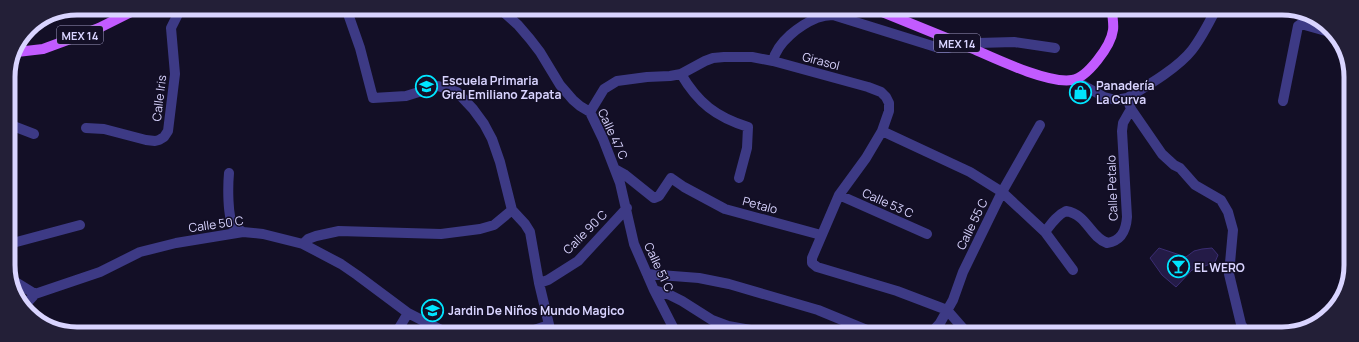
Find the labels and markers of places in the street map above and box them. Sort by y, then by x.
place label: Escuela Primaria Gral Emiliano Zapata [442,72,562,103]
school or university icon: Escuela Primaria Gral Emiliano Zapata [413,74,439,100]
place label: Panadería La Curva [1096,77,1155,108]
shop icon: Panadería La Curva [1067,79,1093,105]
bar icon: EL WERO [1166,254,1192,280]
place label: EL WERO [1194,259,1245,276]
school or university icon: Jardin De Niños Mundo Magico [420,297,446,323]
place label: Jardin De Niños Mundo Magico [448,302,624,319]

